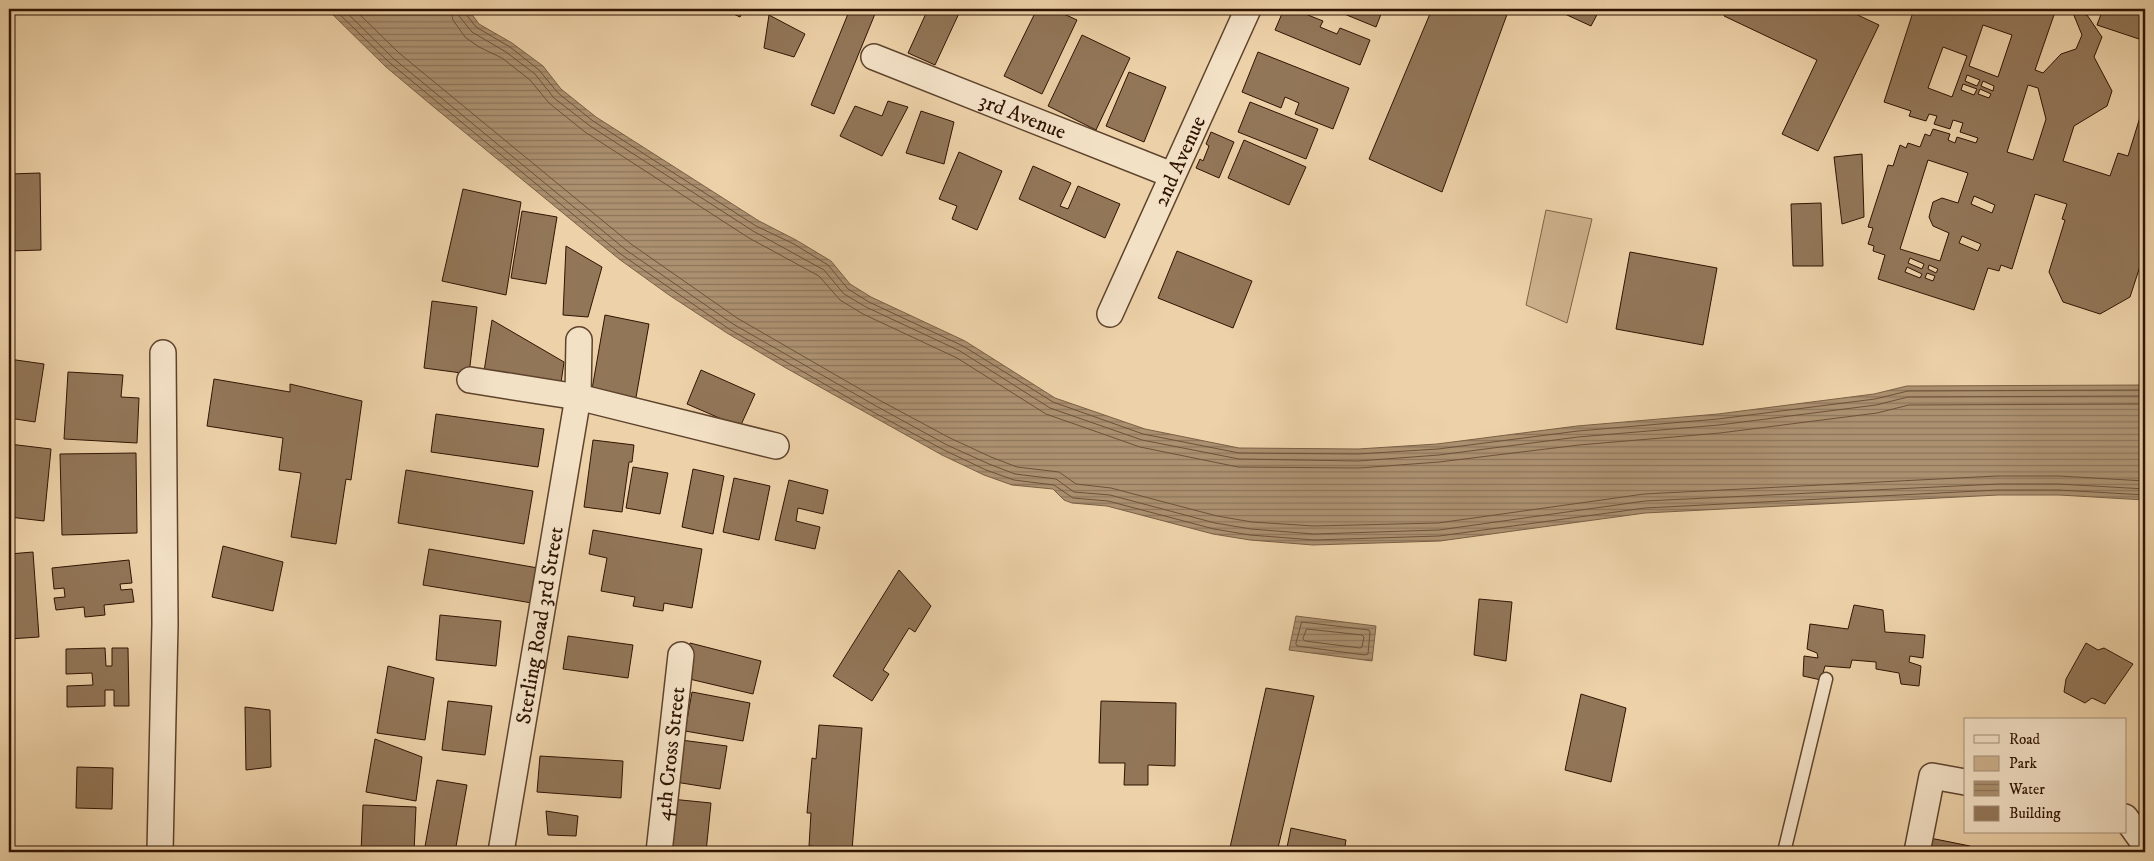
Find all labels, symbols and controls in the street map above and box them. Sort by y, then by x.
street label: 3rd Avenue [975,88,1070,146]
street label: 2nd Avenue [1148,112,1212,211]
street label: Sterling Road 3rd Street [511,524,570,726]
street label: 4th Cross Street [651,685,691,822]
legend [1964,718,2126,834]
text: Road [2009,730,2041,749]
text: Park [2009,754,2038,773]
text: Water [2008,780,2045,799]
text: Building [2009,804,2061,823]

